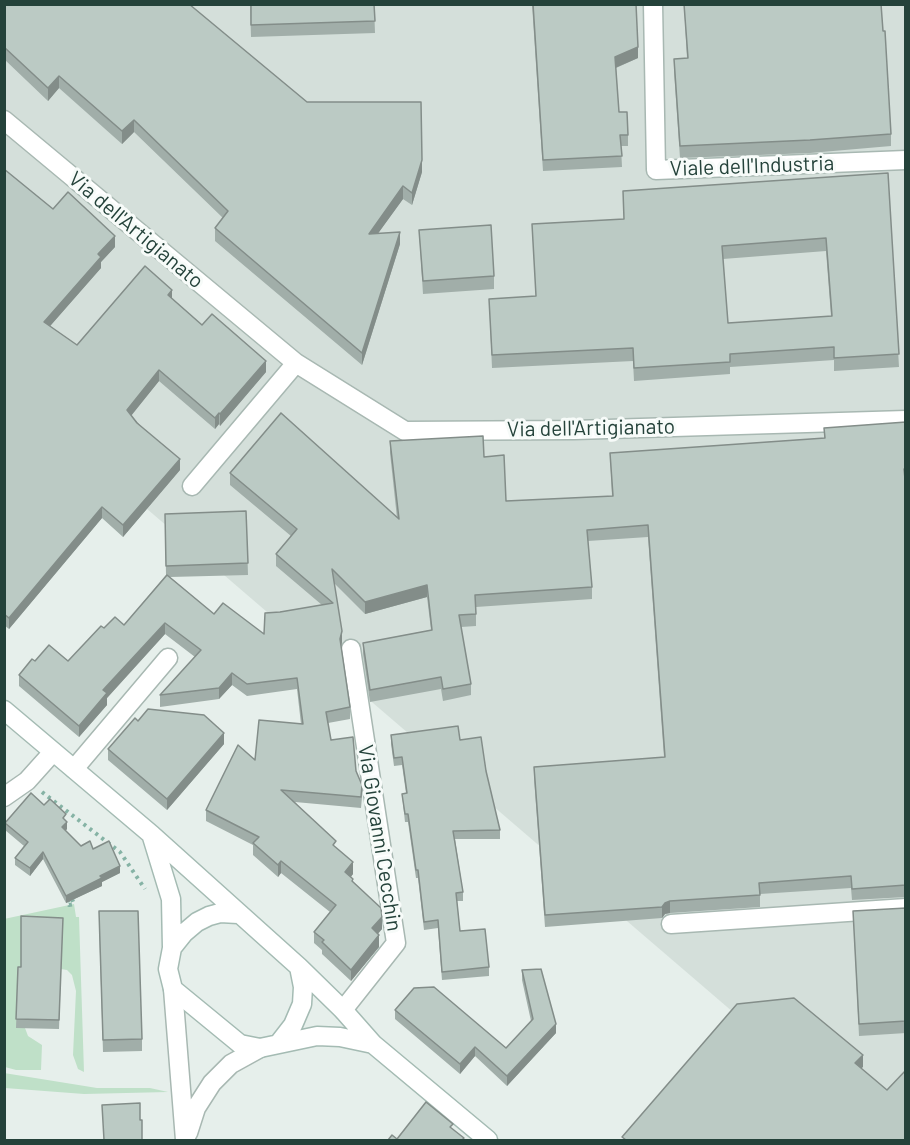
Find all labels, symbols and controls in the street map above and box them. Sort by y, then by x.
street label: Viale dell'Industria [669,151,835,181]
street label: Via dell'Artigianato [63,166,209,294]
street label: Via dell'Artigianato [507,414,675,442]
street label: Via Giovanni Cecchin [353,743,407,933]

